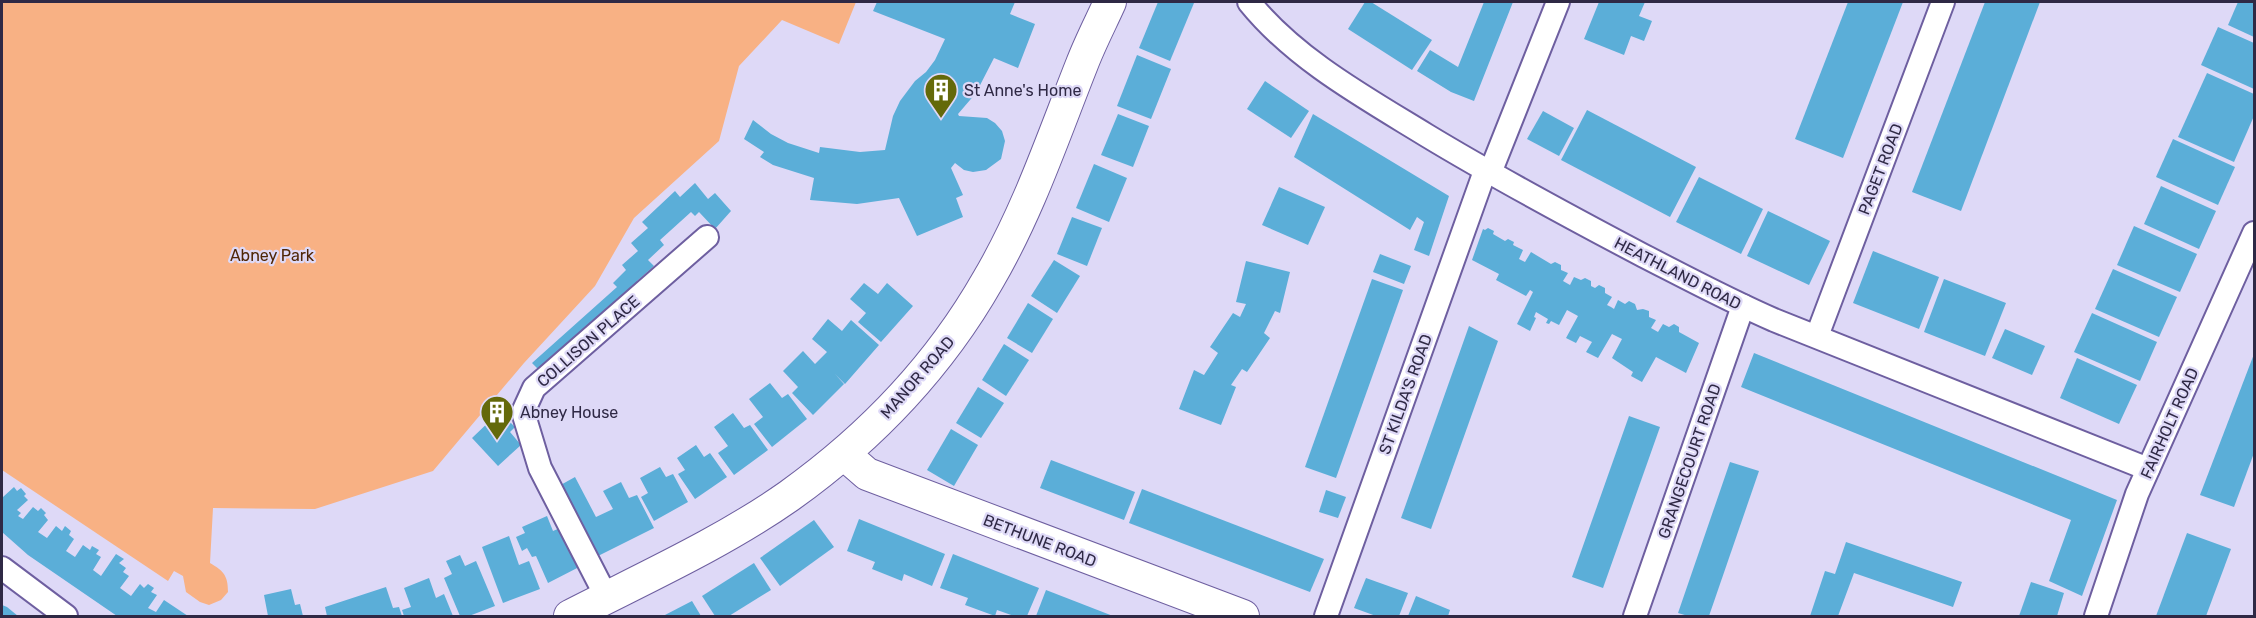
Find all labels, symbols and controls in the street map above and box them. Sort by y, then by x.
building icon: St Anne's Home [923,72,959,119]
place label: St Anne's Home [964,81,1081,100]
street label: PAGET ROAD [1854,121,1907,218]
street label: HEATHLAND ROAD [1611,233,1744,314]
park label: Abney Park [230,246,315,265]
street label: COLLISON PLACE [533,292,644,391]
street label: MANOR ROAD [877,332,958,422]
street label: ST KILDA'S ROAD [1375,332,1436,457]
street label: FAIRHOLT ROAD [2137,365,2202,482]
street label: GRANGECOURT ROAD [1654,381,1725,541]
building icon: Abney House [479,394,515,441]
place label: Abney House [520,403,618,422]
street label: BETHUNE ROAD [980,510,1099,571]

